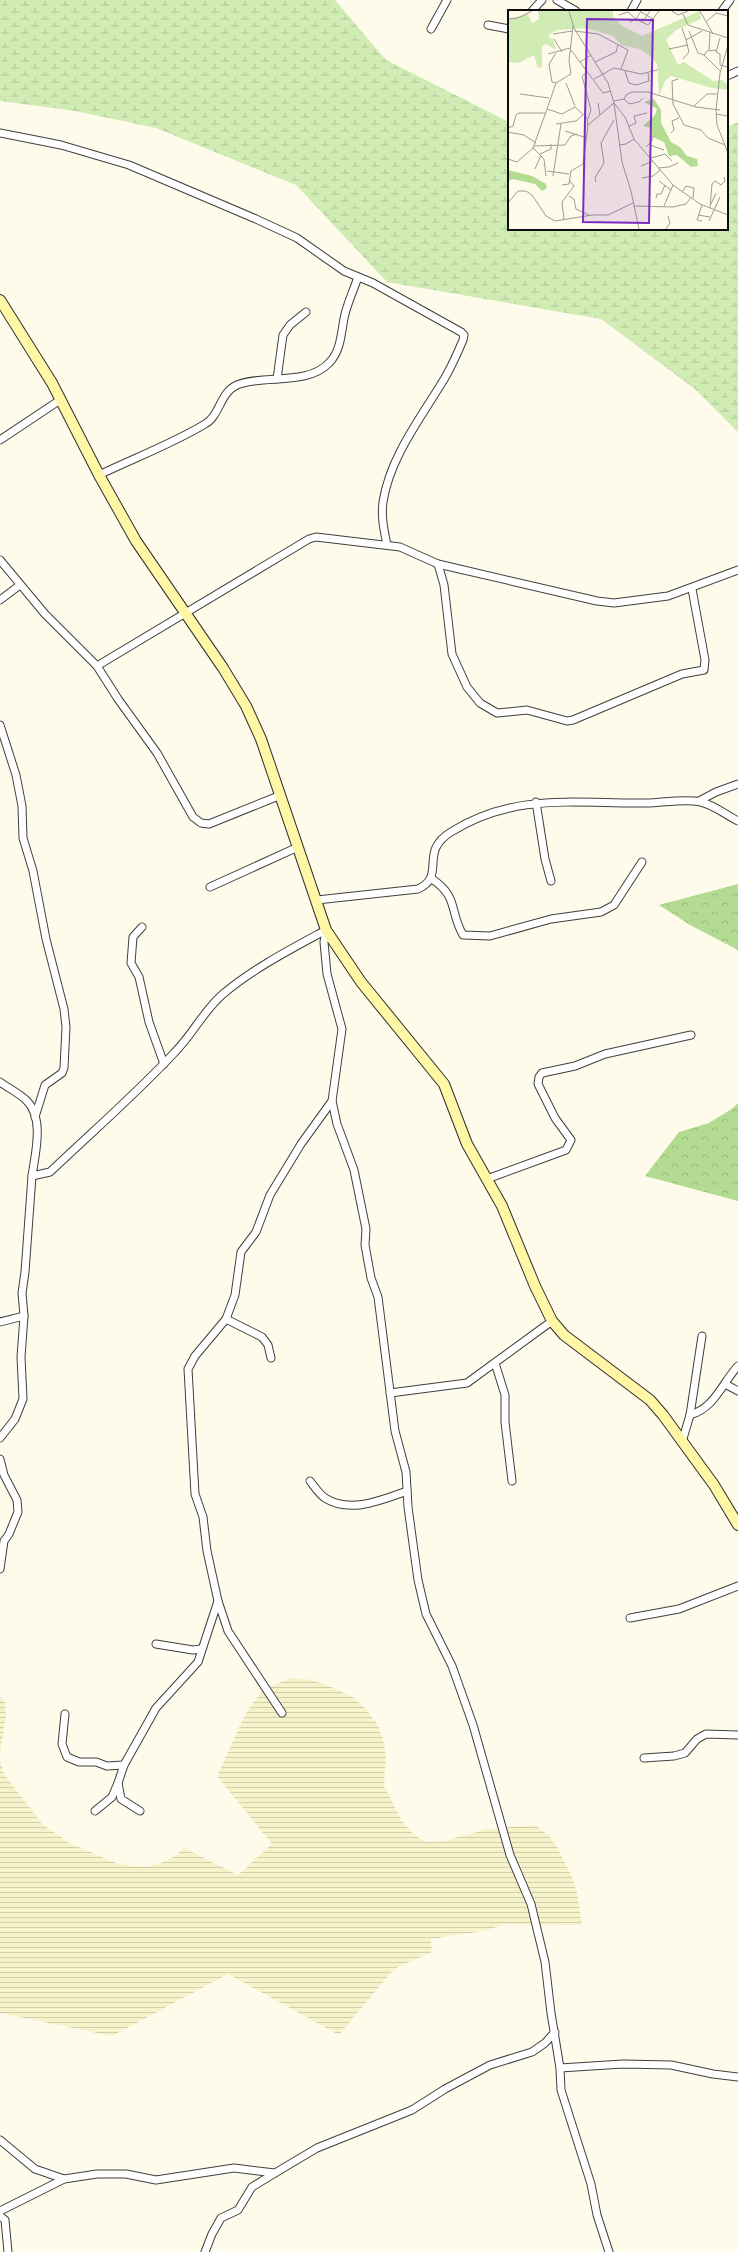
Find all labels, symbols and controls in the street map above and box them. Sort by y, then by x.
inset map [508,10,728,230]

